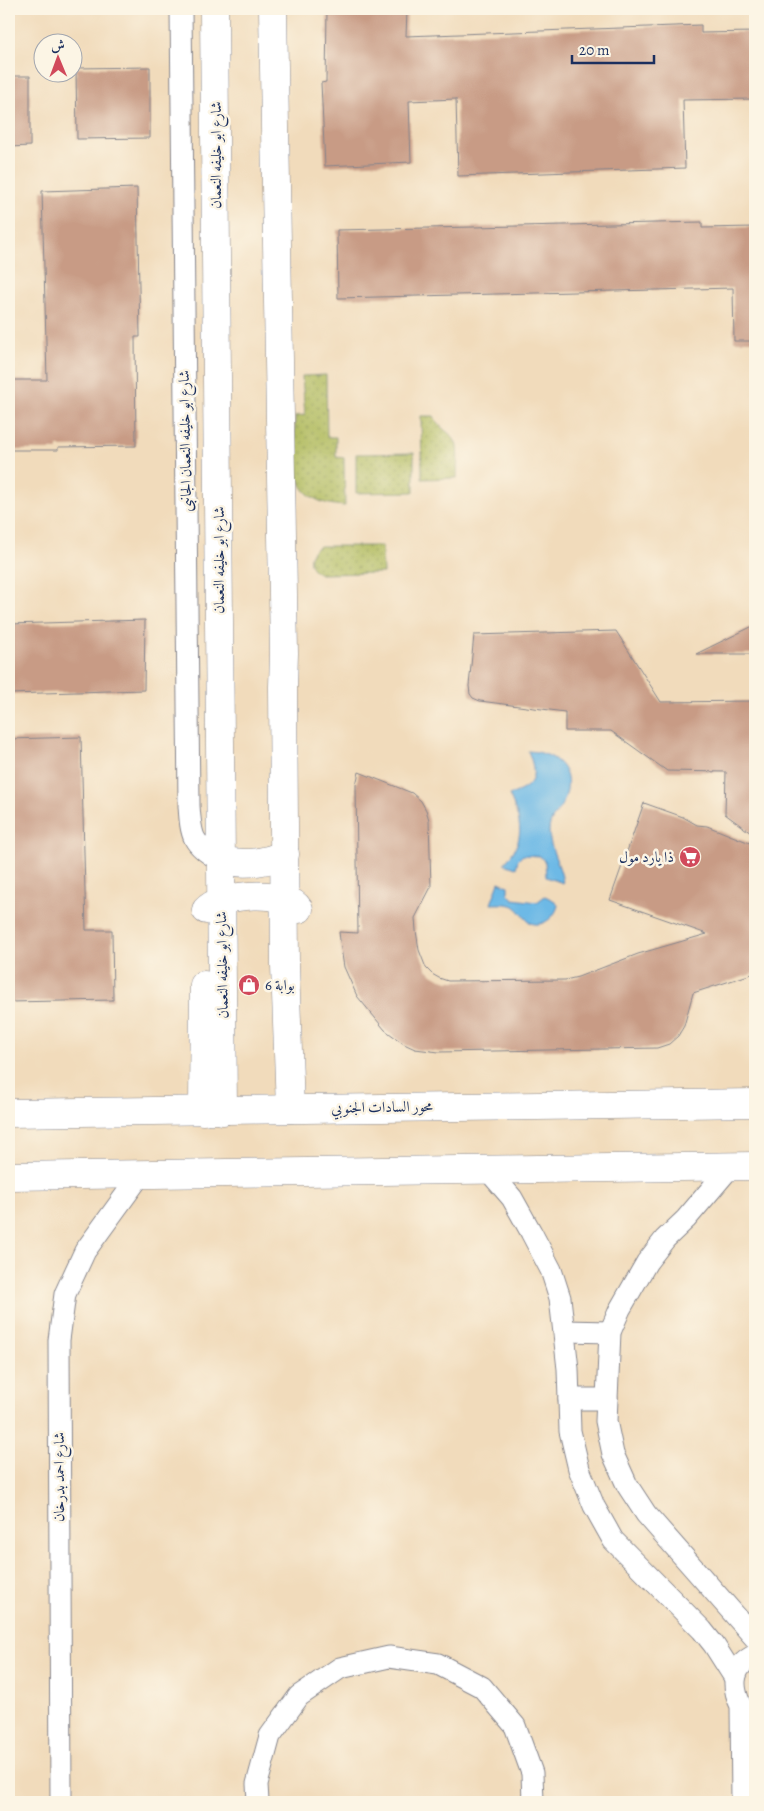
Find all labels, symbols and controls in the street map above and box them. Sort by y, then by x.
north arrow [32,32,82,82]
scale bar [572,32,654,64]
text: ش [51,36,65,55]
text: 20 m [579,40,610,60]
street label: شارع ابو خليفه النعمان [206,101,229,209]
street label: شارع ابو خليفه النعمان الجانبى [174,370,199,512]
street label: شارع ابو خليفه النعمان [209,506,232,614]
supermarket icon: ذا يارد مول [678,845,702,869]
place label: ذا يارد مول [619,847,674,867]
street label: شارع ابو خليفه النعمان [211,911,236,1019]
shop icon: بوابة 6 [237,973,261,997]
place label: بوابة 6 [265,975,295,995]
street label: محور السادات الجنوبي [331,1096,433,1120]
street label: شارع احمد بدرخان [49,1432,72,1522]

